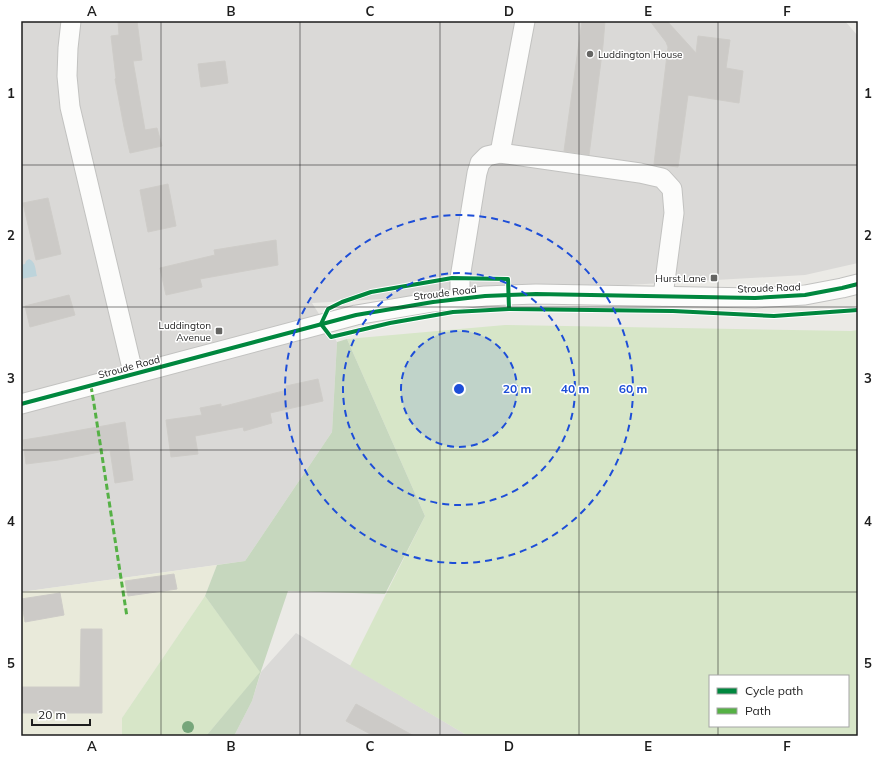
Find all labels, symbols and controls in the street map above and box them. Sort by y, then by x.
text: A [87,3,97,19]
text: B [227,3,236,19]
text: C [366,3,375,19]
text: D [504,3,514,19]
text: E [644,3,652,19]
text: F [783,3,791,19]
place label: Luddington House [598,48,683,61]
marker: Luddington House [585,49,595,59]
text: 1 [7,85,15,101]
text: 1 [864,85,872,101]
text: 2 [7,227,15,243]
text: 2 [864,227,872,243]
place label: Hurst Lane [655,272,706,285]
marker: Hurst Lane [709,273,719,283]
street label: Stroude Road [737,280,801,296]
street label: Stroude Road [413,283,477,303]
place label: Luddington Avenue [159,319,211,344]
marker: Luddington Avenue [214,326,224,336]
street label: Stroude Road [97,353,161,381]
text: 3 [7,370,15,386]
text: 3 [864,370,872,386]
text: 20 m [503,381,531,396]
text: 40 m [561,381,589,396]
text: 60 m [619,381,647,396]
centre of rings [452,382,466,396]
text: 4 [7,513,15,529]
text: 4 [864,513,872,529]
text: 5 [7,655,15,671]
text: 5 [864,655,872,671]
legend [709,675,849,727]
text: Cycle path [745,683,803,698]
scale bar [32,701,90,727]
text: Path [745,703,771,718]
text: 20 m [38,707,66,722]
text: A [87,738,97,754]
text: B [227,738,236,754]
text: C [366,738,375,754]
text: D [504,738,514,754]
text: E [644,738,652,754]
text: F [783,738,791,754]

